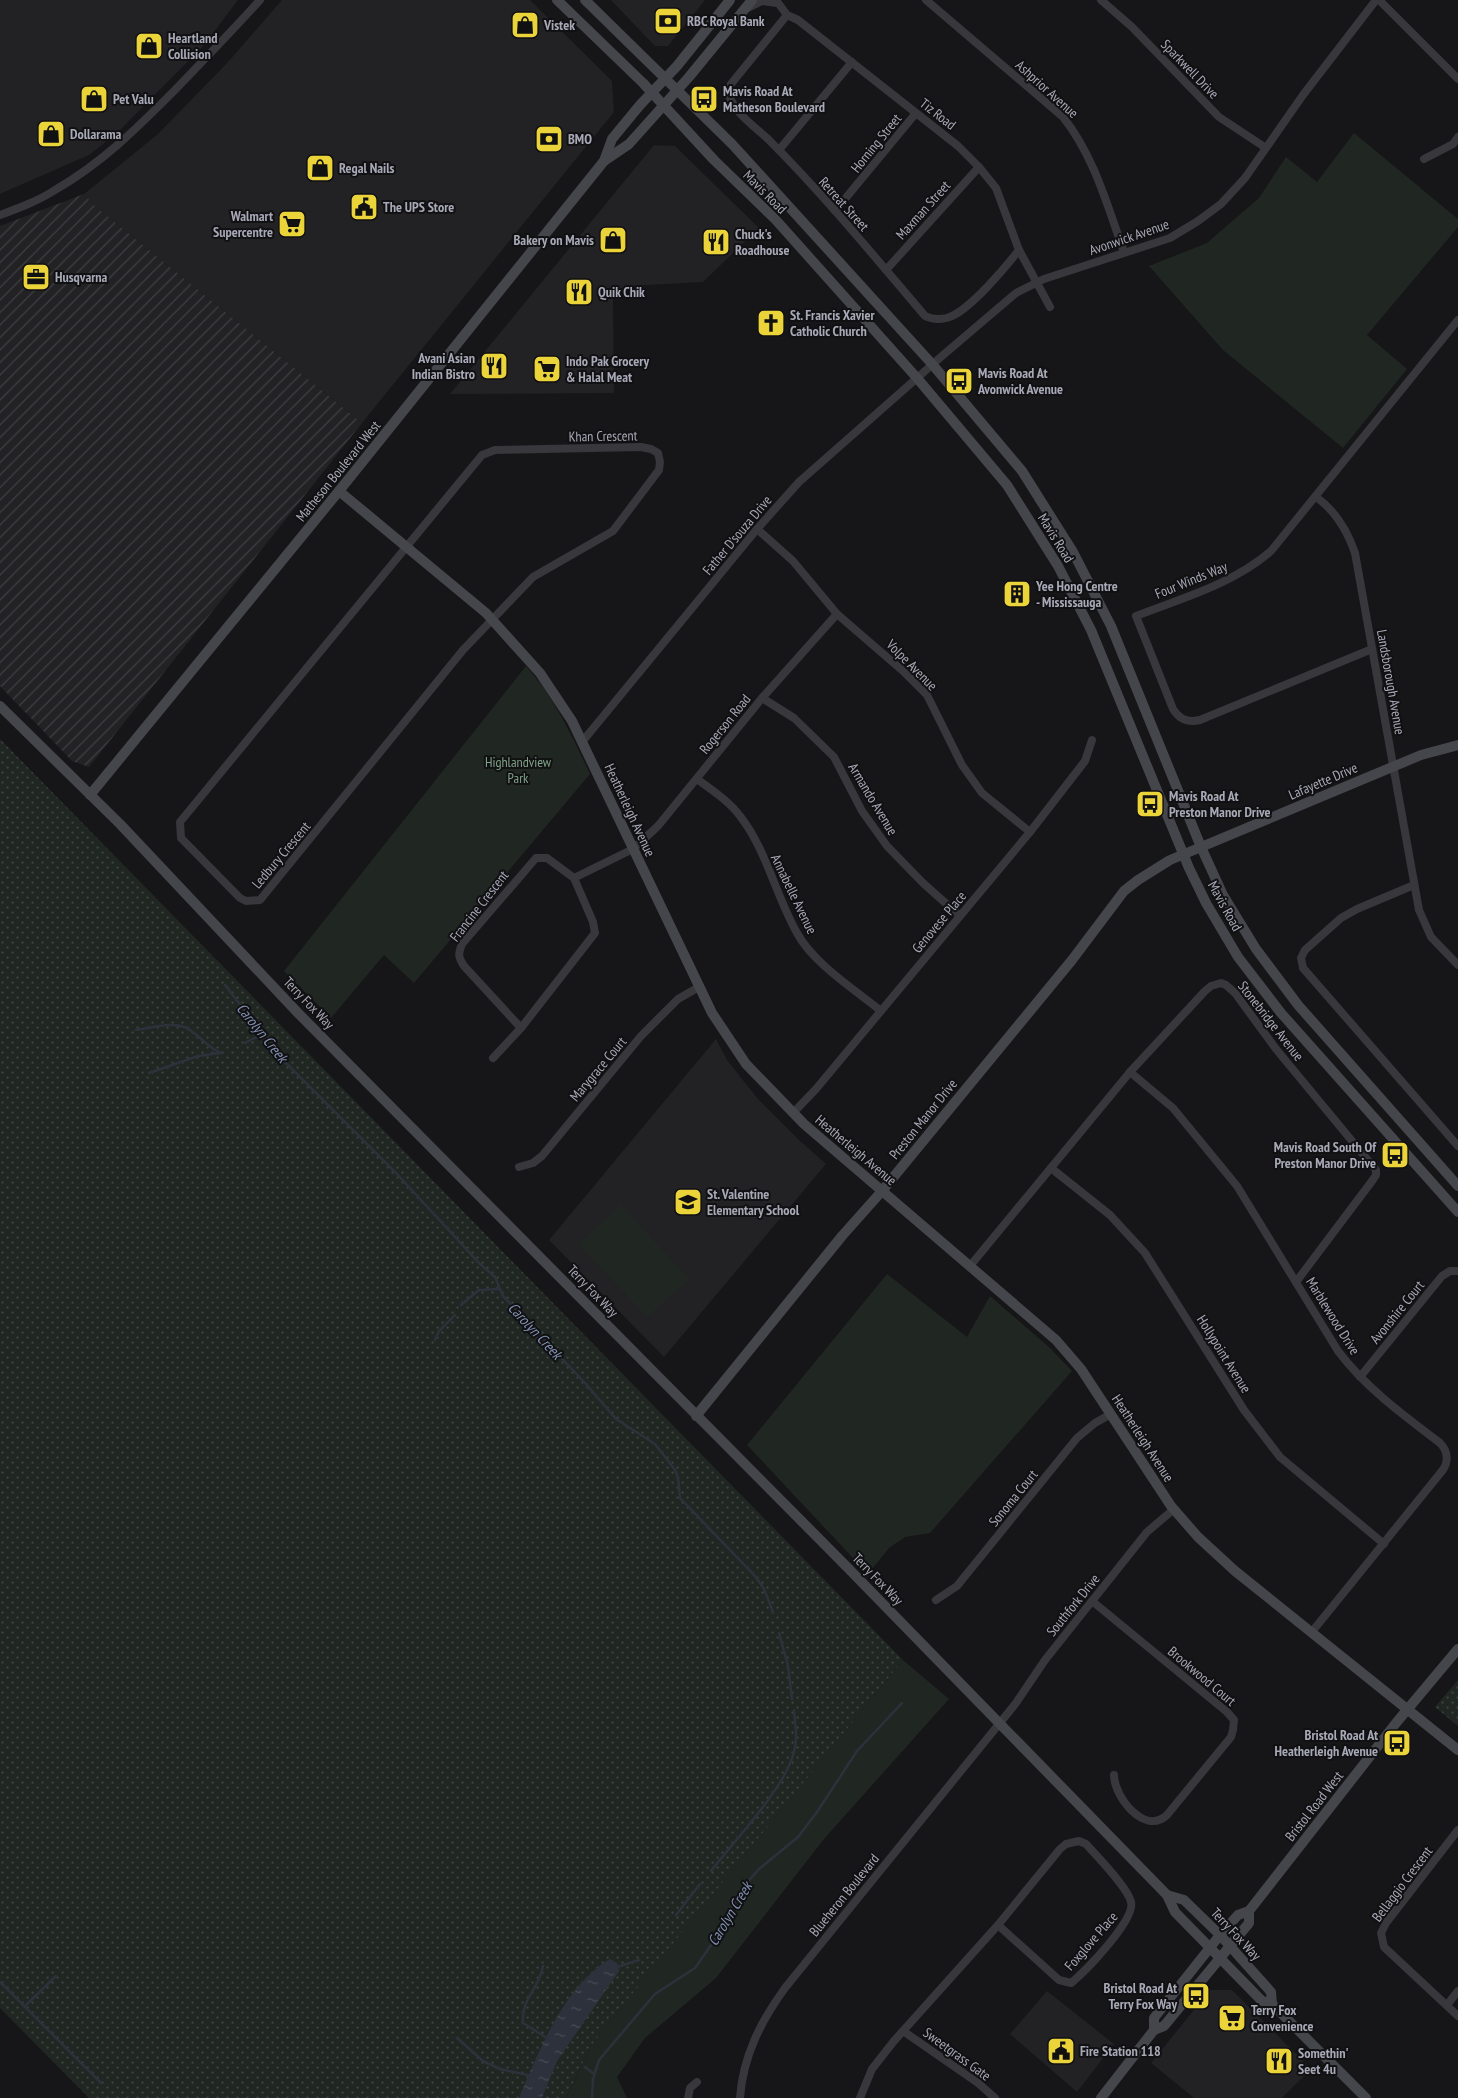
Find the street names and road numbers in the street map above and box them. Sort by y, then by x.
street label: Sparkwell Drive [1157,35,1223,103]
street label: Ashprior Avenue [1012,56,1082,122]
street label: Tiz Road [916,94,960,134]
street label: Horning Street [847,110,905,176]
street label: Mavis Road [739,166,791,218]
street label: Retreat Street [815,173,873,235]
street label: Maxman Street [892,177,954,243]
street label: Avonwick Avenue [1087,215,1171,259]
street label: Matheson Boulevard West [292,417,384,525]
street label: Khan Crescent [568,426,638,446]
street label: Father D'souza Drive [698,491,776,579]
street label: Mavis Road [1034,510,1078,566]
street label: Four Winds Way [1152,557,1230,603]
street label: Landsborough Avenue [1373,628,1409,736]
street label: Volpe Avenue [882,635,941,694]
street label: Rogerson Road [695,690,755,758]
street label: Lafayette Drive [1286,758,1360,804]
street label: Armando Avenue [844,759,902,839]
street label: Heatherleigh Avenue [601,761,660,860]
street label: Ledbury Crescent [248,818,314,892]
street label: Annabelle Avenue [767,851,821,937]
street label: Francine Crescent [446,867,512,945]
street label: Mavis Road [1204,878,1246,934]
street label: Genovese Place [908,887,970,957]
street label: Terry Fox Way [280,973,339,1033]
street label: Stonebridge Avenue [1234,977,1308,1065]
street label: Marygrace Court [566,1033,630,1105]
street label: Preston Manor Drive [885,1075,961,1163]
street label: Heatherleigh Avenue [812,1111,901,1189]
street label: Terry Fox Way [564,1261,623,1321]
street label: Marblewood Drive [1302,1274,1364,1358]
street label: Avonshire Court [1366,1276,1428,1347]
street label: Hollypoint Avenue [1193,1312,1255,1396]
street label: Heatherleigh Avenue [1108,1391,1178,1485]
street label: Sonoma Court [985,1466,1042,1530]
street label: Terry Fox Way [849,1549,908,1609]
street label: Southfork Drive [1042,1570,1104,1640]
street label: Brookwood Court [1164,1642,1240,1710]
street label: Bristol Road West [1281,1767,1347,1845]
street label: Bellaggio Crescent [1368,1843,1436,1925]
street label: Blueheron Boulevard [805,1850,883,1940]
street label: Terry Fox Way [1207,1904,1265,1965]
street label: Foxglove Place [1061,1908,1122,1974]
street label: Sweetgrass Gate [920,2023,995,2085]

